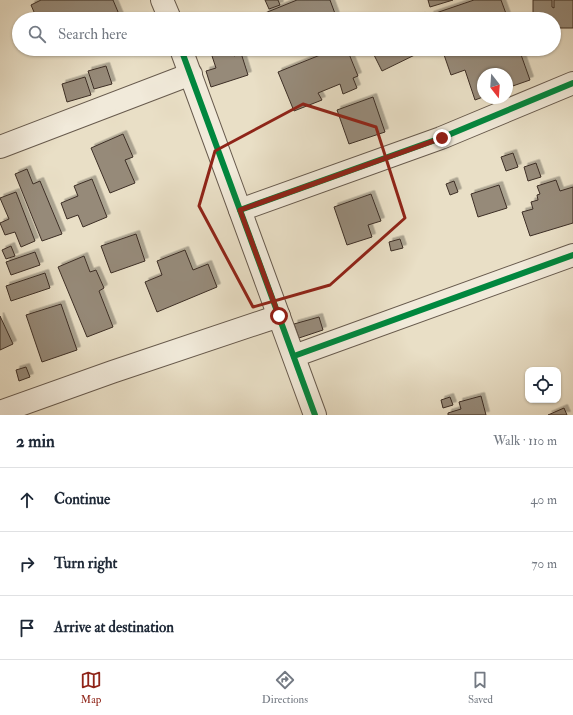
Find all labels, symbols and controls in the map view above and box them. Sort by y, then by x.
search box [12,12,561,56]
icon: search [26,23,48,45]
text: Search here [58,25,127,44]
north arrow [477,68,513,104]
route end [433,129,451,147]
route start [270,307,288,325]
map controls [525,367,561,403]
button: locate [525,367,561,403]
text: 2 min [16,431,55,452]
text: Walk · 110 m [493,433,557,449]
icon: ahead [16,489,38,511]
text: Continue [54,490,110,509]
text: 40 m [531,492,557,508]
icon: right [16,553,38,575]
text: Turn right [54,554,117,573]
text: 70 m [532,556,557,572]
icon: arrive [16,617,38,639]
text: Arrive at destination [54,618,174,637]
tab: Map [80,669,102,706]
tab: Directions [262,669,308,706]
tab: Saved [468,669,493,706]

